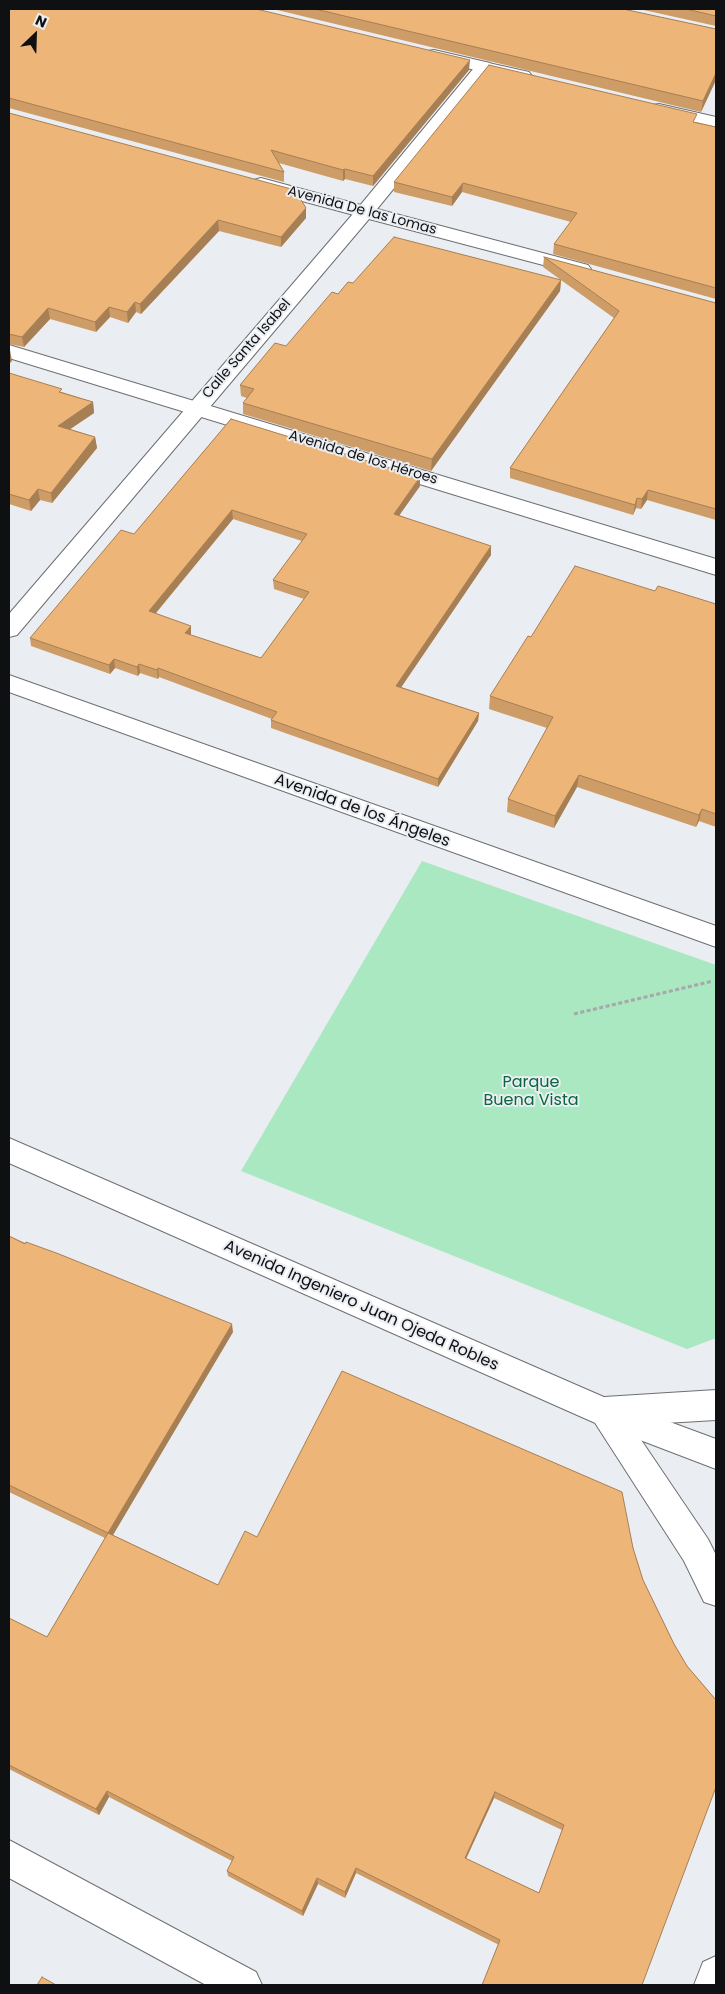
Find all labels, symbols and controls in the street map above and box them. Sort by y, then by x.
north arrow [10,10,60,60]
text: N [32,10,50,33]
street label: Avenida De las Lomas [286,183,438,239]
street label: Calle Santa Isabel [199,296,295,402]
street label: Avenida de los Héroes [286,427,440,489]
street label: Avenida de los Ángeles [272,770,452,852]
park label: Parque Buena Vista [483,1073,579,1111]
street label: Avenida Ingeniero Juan Ojeda Robles [221,1236,501,1376]

